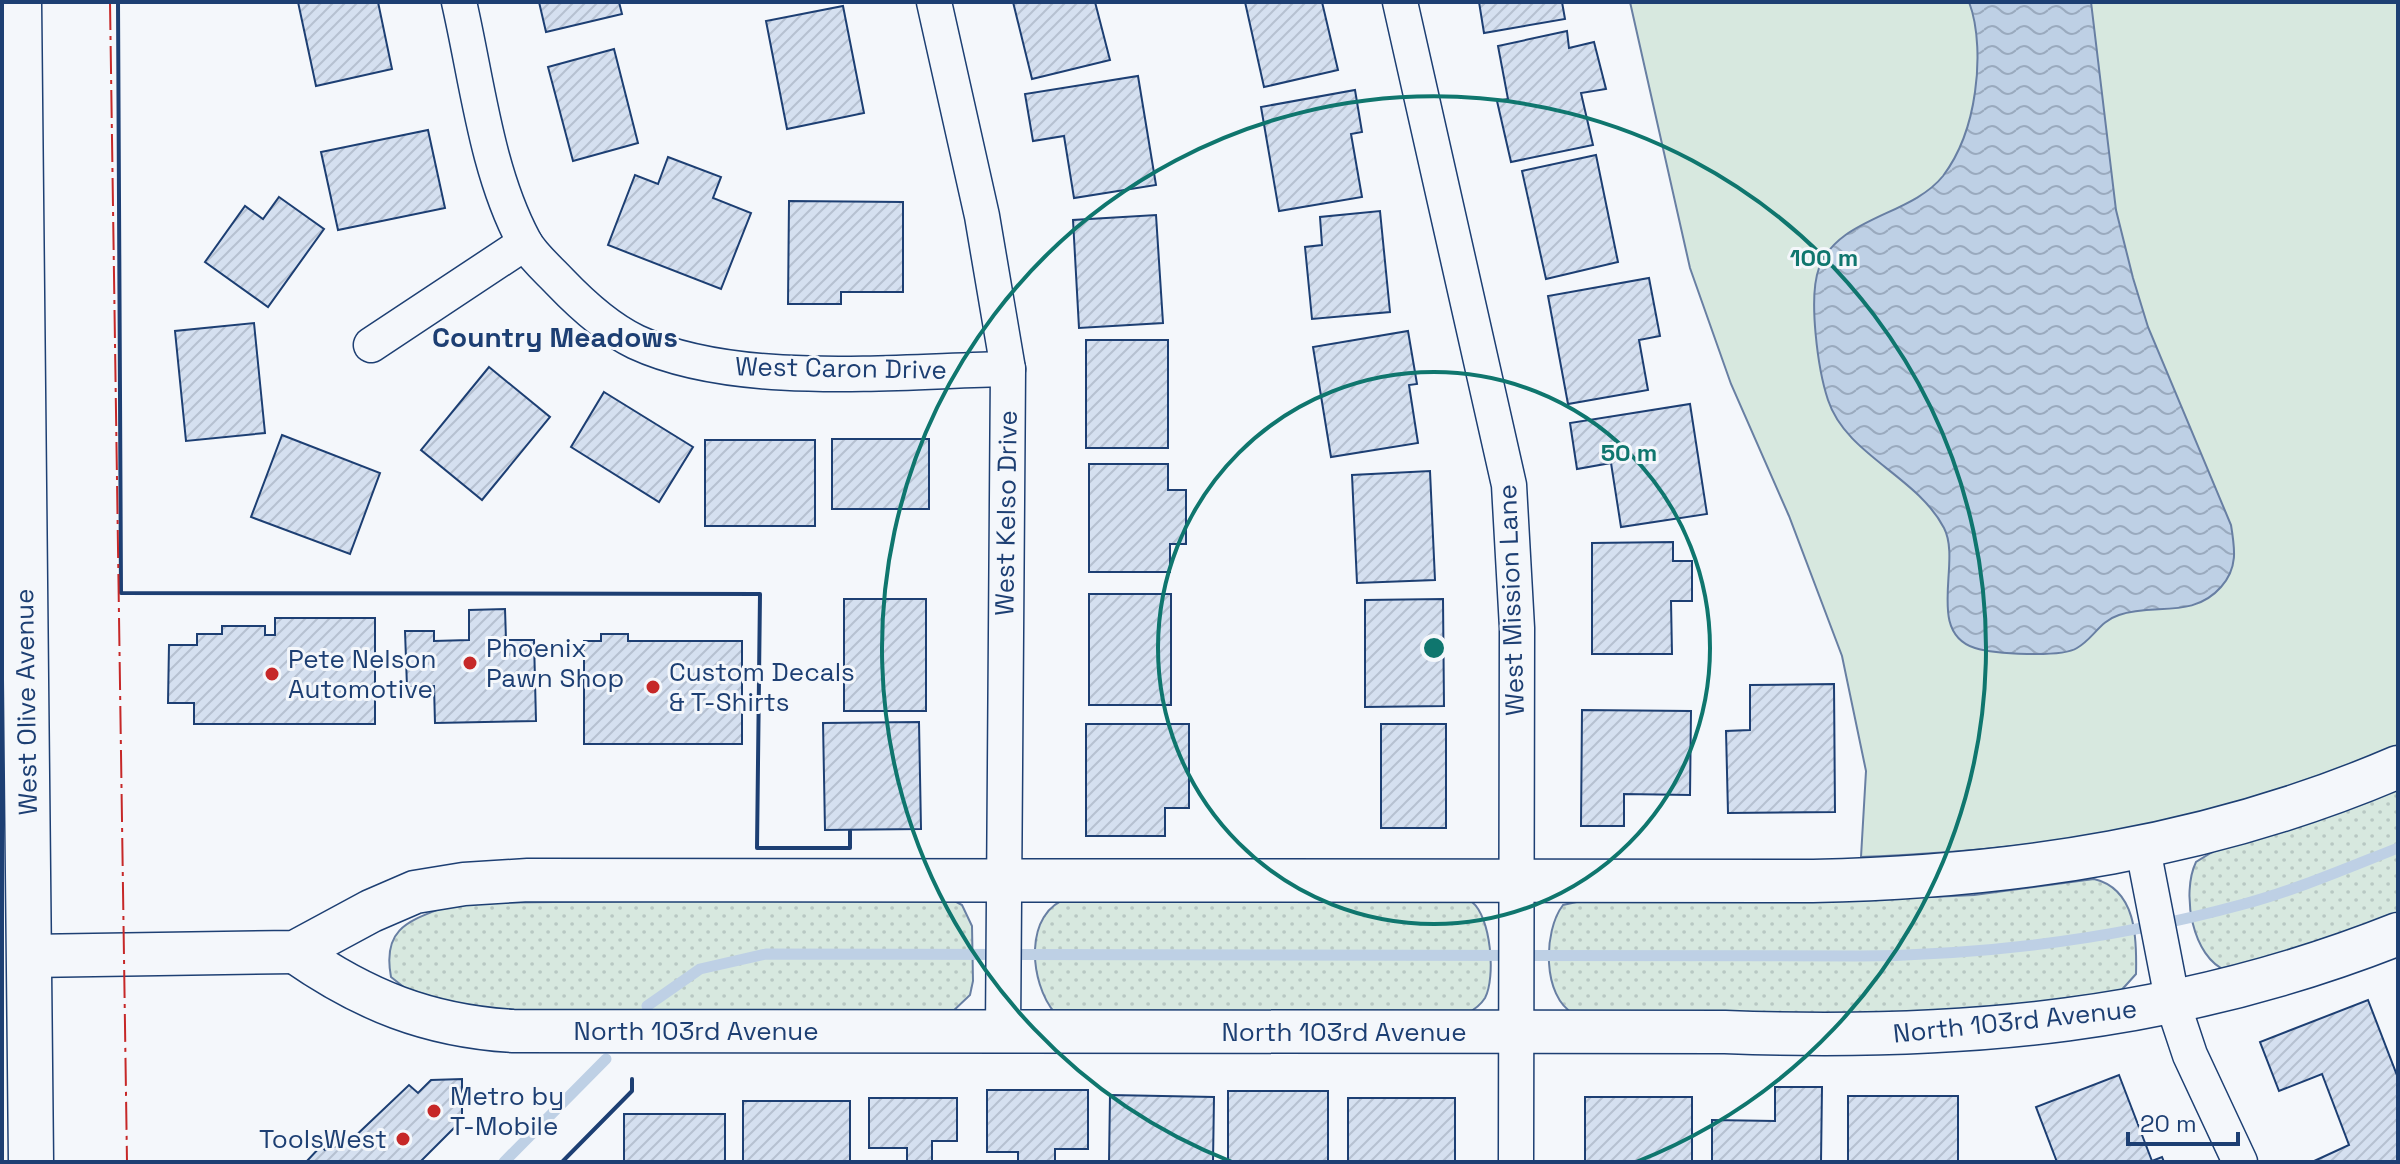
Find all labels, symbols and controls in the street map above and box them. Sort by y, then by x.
text: 100 m [1790,242,1858,273]
district label: Country Meadows [432,319,678,355]
street label: West Caron Drive [735,349,947,387]
street label: West Kelso Drive [987,410,1025,616]
text: 50 m [1601,437,1657,468]
street label: West Mission Lane [1490,484,1532,716]
street label: West Olive Avenue [7,588,45,816]
place label: Phoenix Pawn Shop [486,631,624,695]
centre of rings [1420,634,1448,662]
place label: Pete Nelson Automotive [288,642,436,706]
marker: Phoenix Pawn Shop [461,654,479,672]
place label: Custom Decals & T-Shirts [669,655,855,719]
marker: Pete Nelson Automotive [263,665,281,683]
marker: Custom Decals & T-Shirts [644,678,662,696]
street label: North 103rd Avenue [1891,991,2139,1051]
street label: North 103rd Avenue [573,1014,819,1048]
street label: North 103rd Avenue [1221,1015,1467,1049]
place label: Metro by T-Mobile [450,1079,564,1143]
scale bar [2128,1096,2238,1146]
marker: Metro by T-Mobile [425,1102,443,1120]
text: 20 m [2140,1108,2197,1139]
place label: ToolsWest [259,1122,387,1156]
marker: ToolsWest [394,1130,412,1148]

